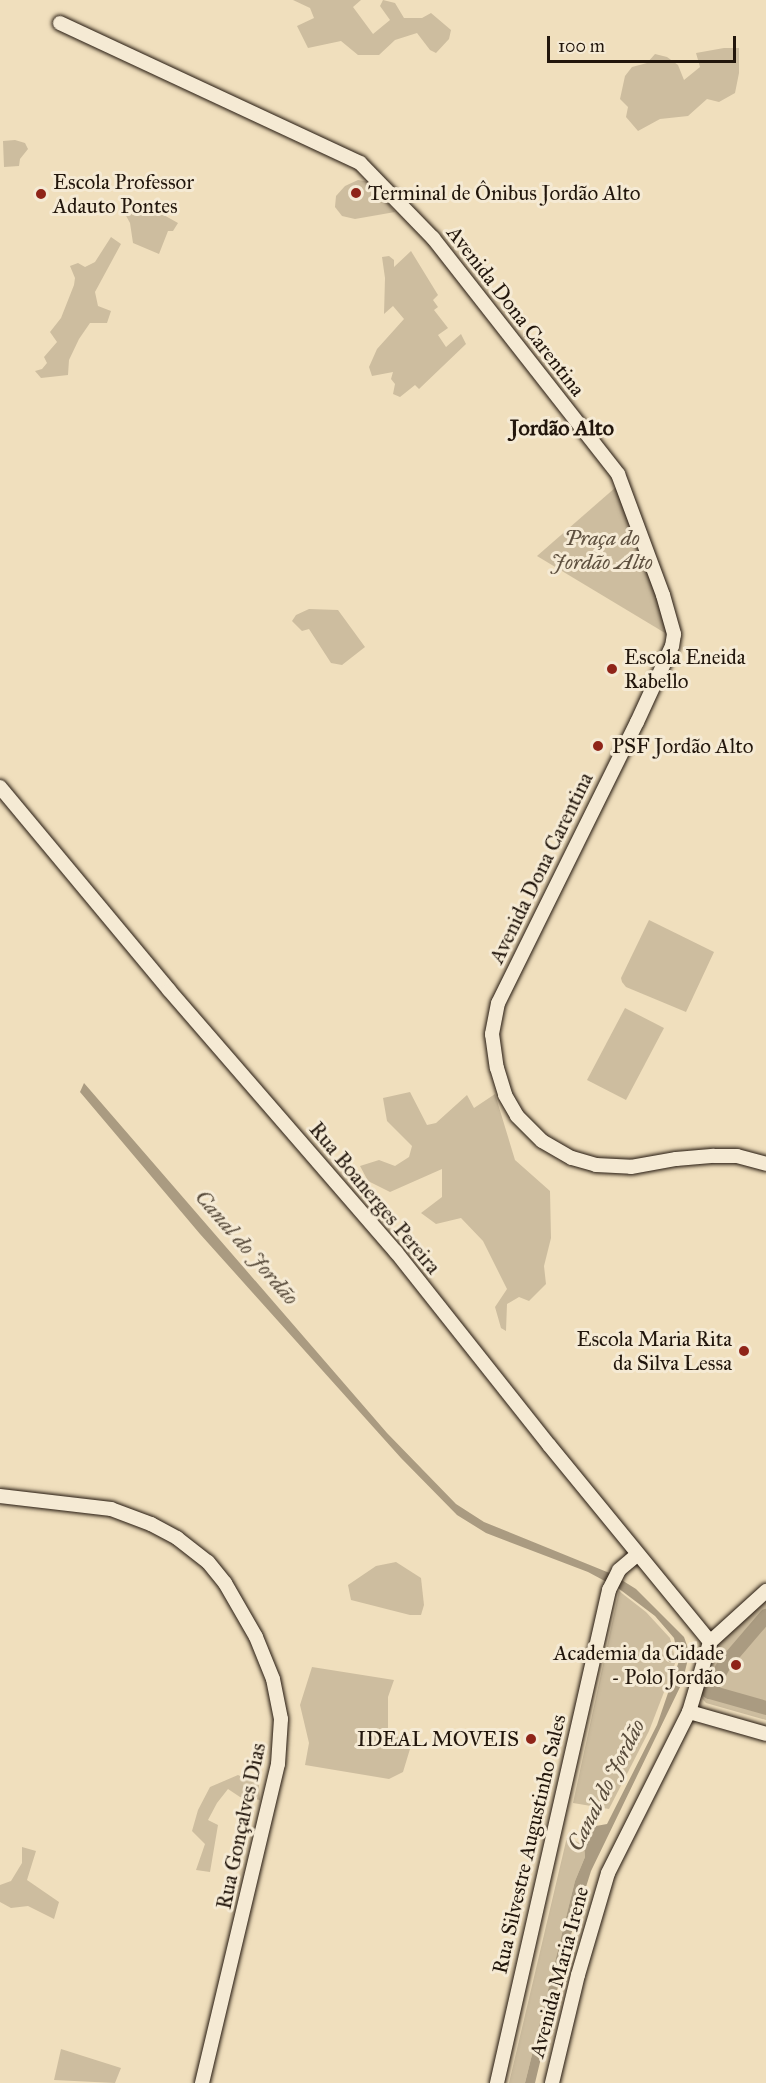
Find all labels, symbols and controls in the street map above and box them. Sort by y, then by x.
scale bar [550,24,739,62]
text: 100 m [558,35,605,57]
place label: Escola Professor Adauto Pontes [53,169,194,219]
place label: Terminal de Ônibus Jordão Alto [368,180,641,206]
marker: Terminal de Ônibus Jordão Alto [349,186,363,200]
marker: Escola Professor Adauto Pontes [34,187,48,201]
street label: Avenida Dona Carentina [442,221,590,401]
district label: Jordão Alto [510,415,614,441]
park label: Praça do Jordão Alto [551,525,653,575]
place label: Escola Eneida Rabello [624,644,746,694]
marker: Escola Eneida Rabello [605,662,619,676]
place label: PSF Jordão Alto [612,733,753,759]
marker: PSF Jordão Alto [589,737,607,755]
street label: Avenida Dona Carentina [484,768,598,968]
street label: Rua Boanerges Pereira [304,1117,446,1279]
water label: Canal do Jordão [190,1184,304,1310]
place label: Escola Maria Rita da Silva Lessa [576,1326,732,1376]
marker: Escola Maria Rita da Silva Lessa [737,1344,751,1358]
place label: Academia da Cidade - Polo Jordão [553,1640,724,1690]
marker: Academia da Cidade - Polo Jordão [729,1658,743,1672]
street label: Rua Silvestre Augustinho Sales [487,1712,571,1976]
water label: Canal do Jordão [562,1715,650,1855]
place label: IDEAL MOVEIS [357,1726,519,1752]
marker: IDEAL MOVEIS [524,1732,538,1746]
street label: Rua Gonçalves Dias [211,1741,271,1911]
street label: Avenida Maria Irene [524,1884,594,2060]

